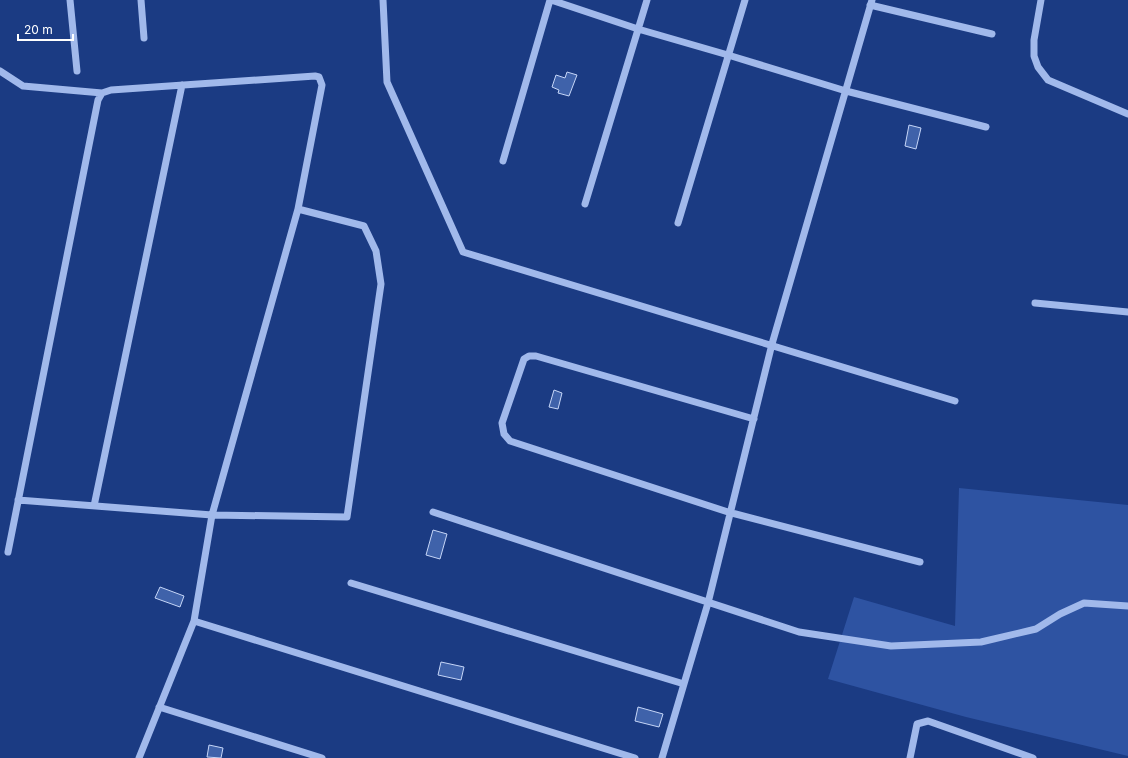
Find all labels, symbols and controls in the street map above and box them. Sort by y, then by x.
scale bar [18,16,73,42]
text: 20 m [24,22,53,37]

